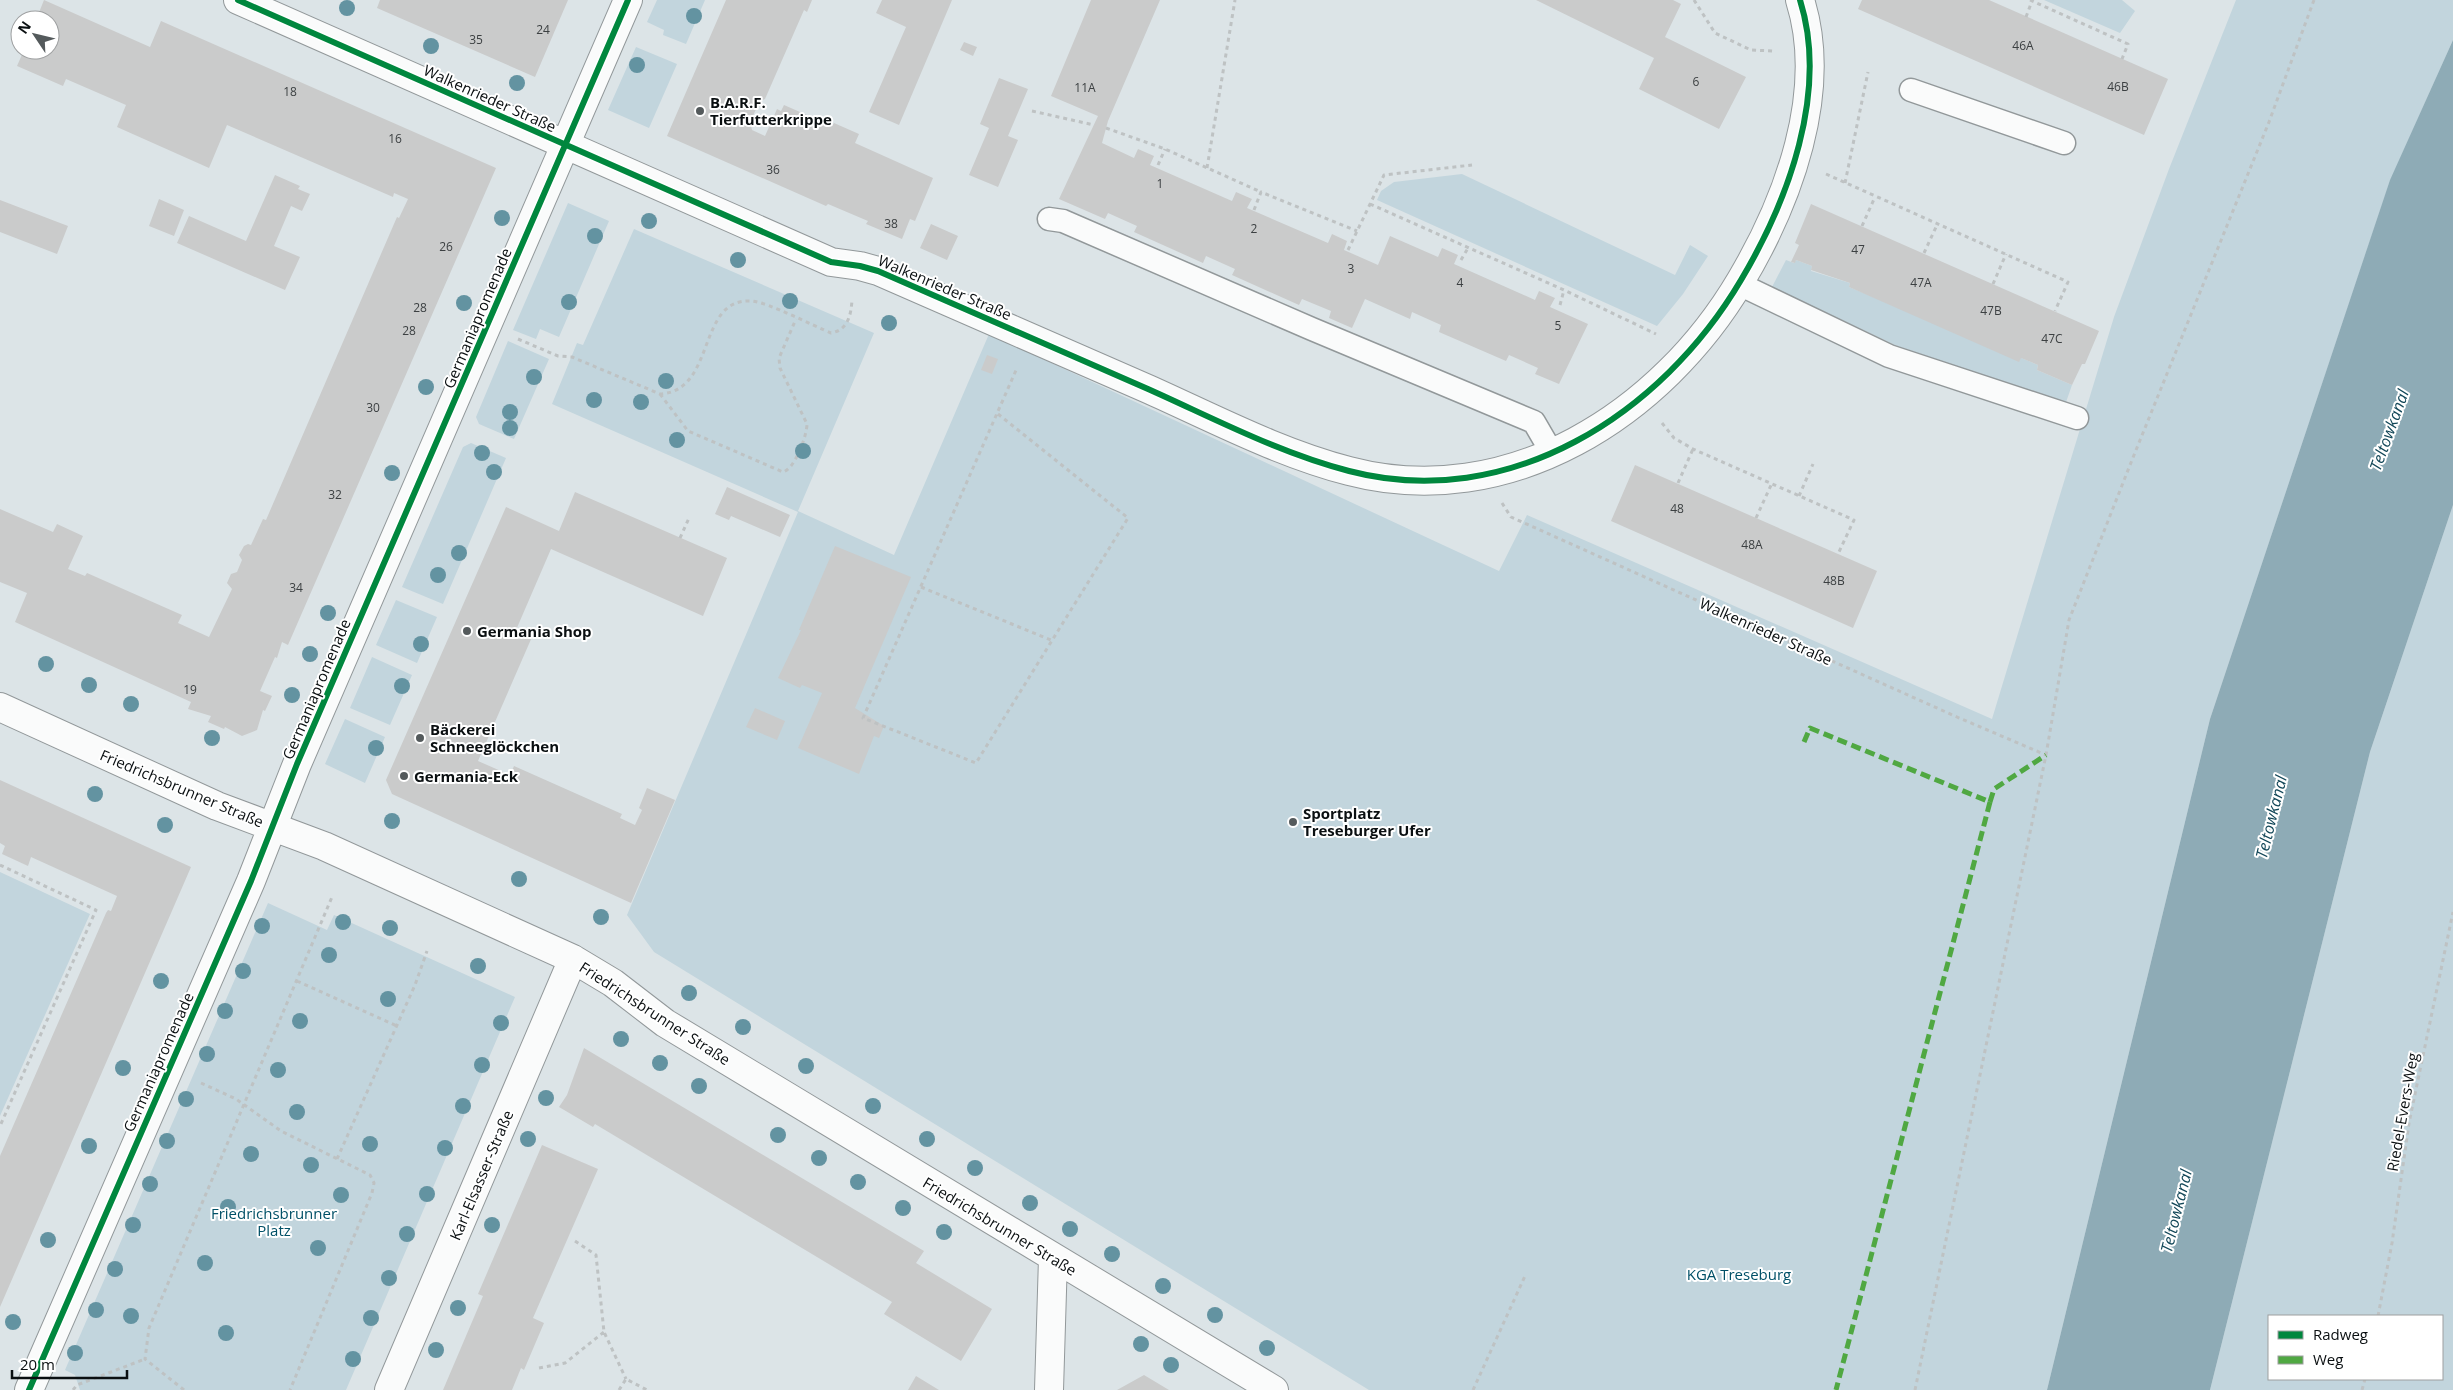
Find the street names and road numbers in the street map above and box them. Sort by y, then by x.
street label: Walkenrieder Straße [420,60,560,136]
street label: Germaniapromenade [438,245,516,391]
street label: Walkenrieder Straße [875,250,1015,324]
street label: Walkenrieder Straße [1696,593,1836,669]
street label: Germaniapromenade [277,616,355,762]
street label: Friedrichsbrunner Straße [97,744,267,832]
street label: Friedrichsbrunner Straße [576,957,734,1069]
street label: Germaniapromenade [118,989,198,1135]
street label: Riedel-Evers-Weg [2382,1051,2422,1173]
street label: Karl-Elsasser-Straße [445,1107,517,1243]
street label: Friedrichsbrunner Straße [919,1172,1081,1280]

